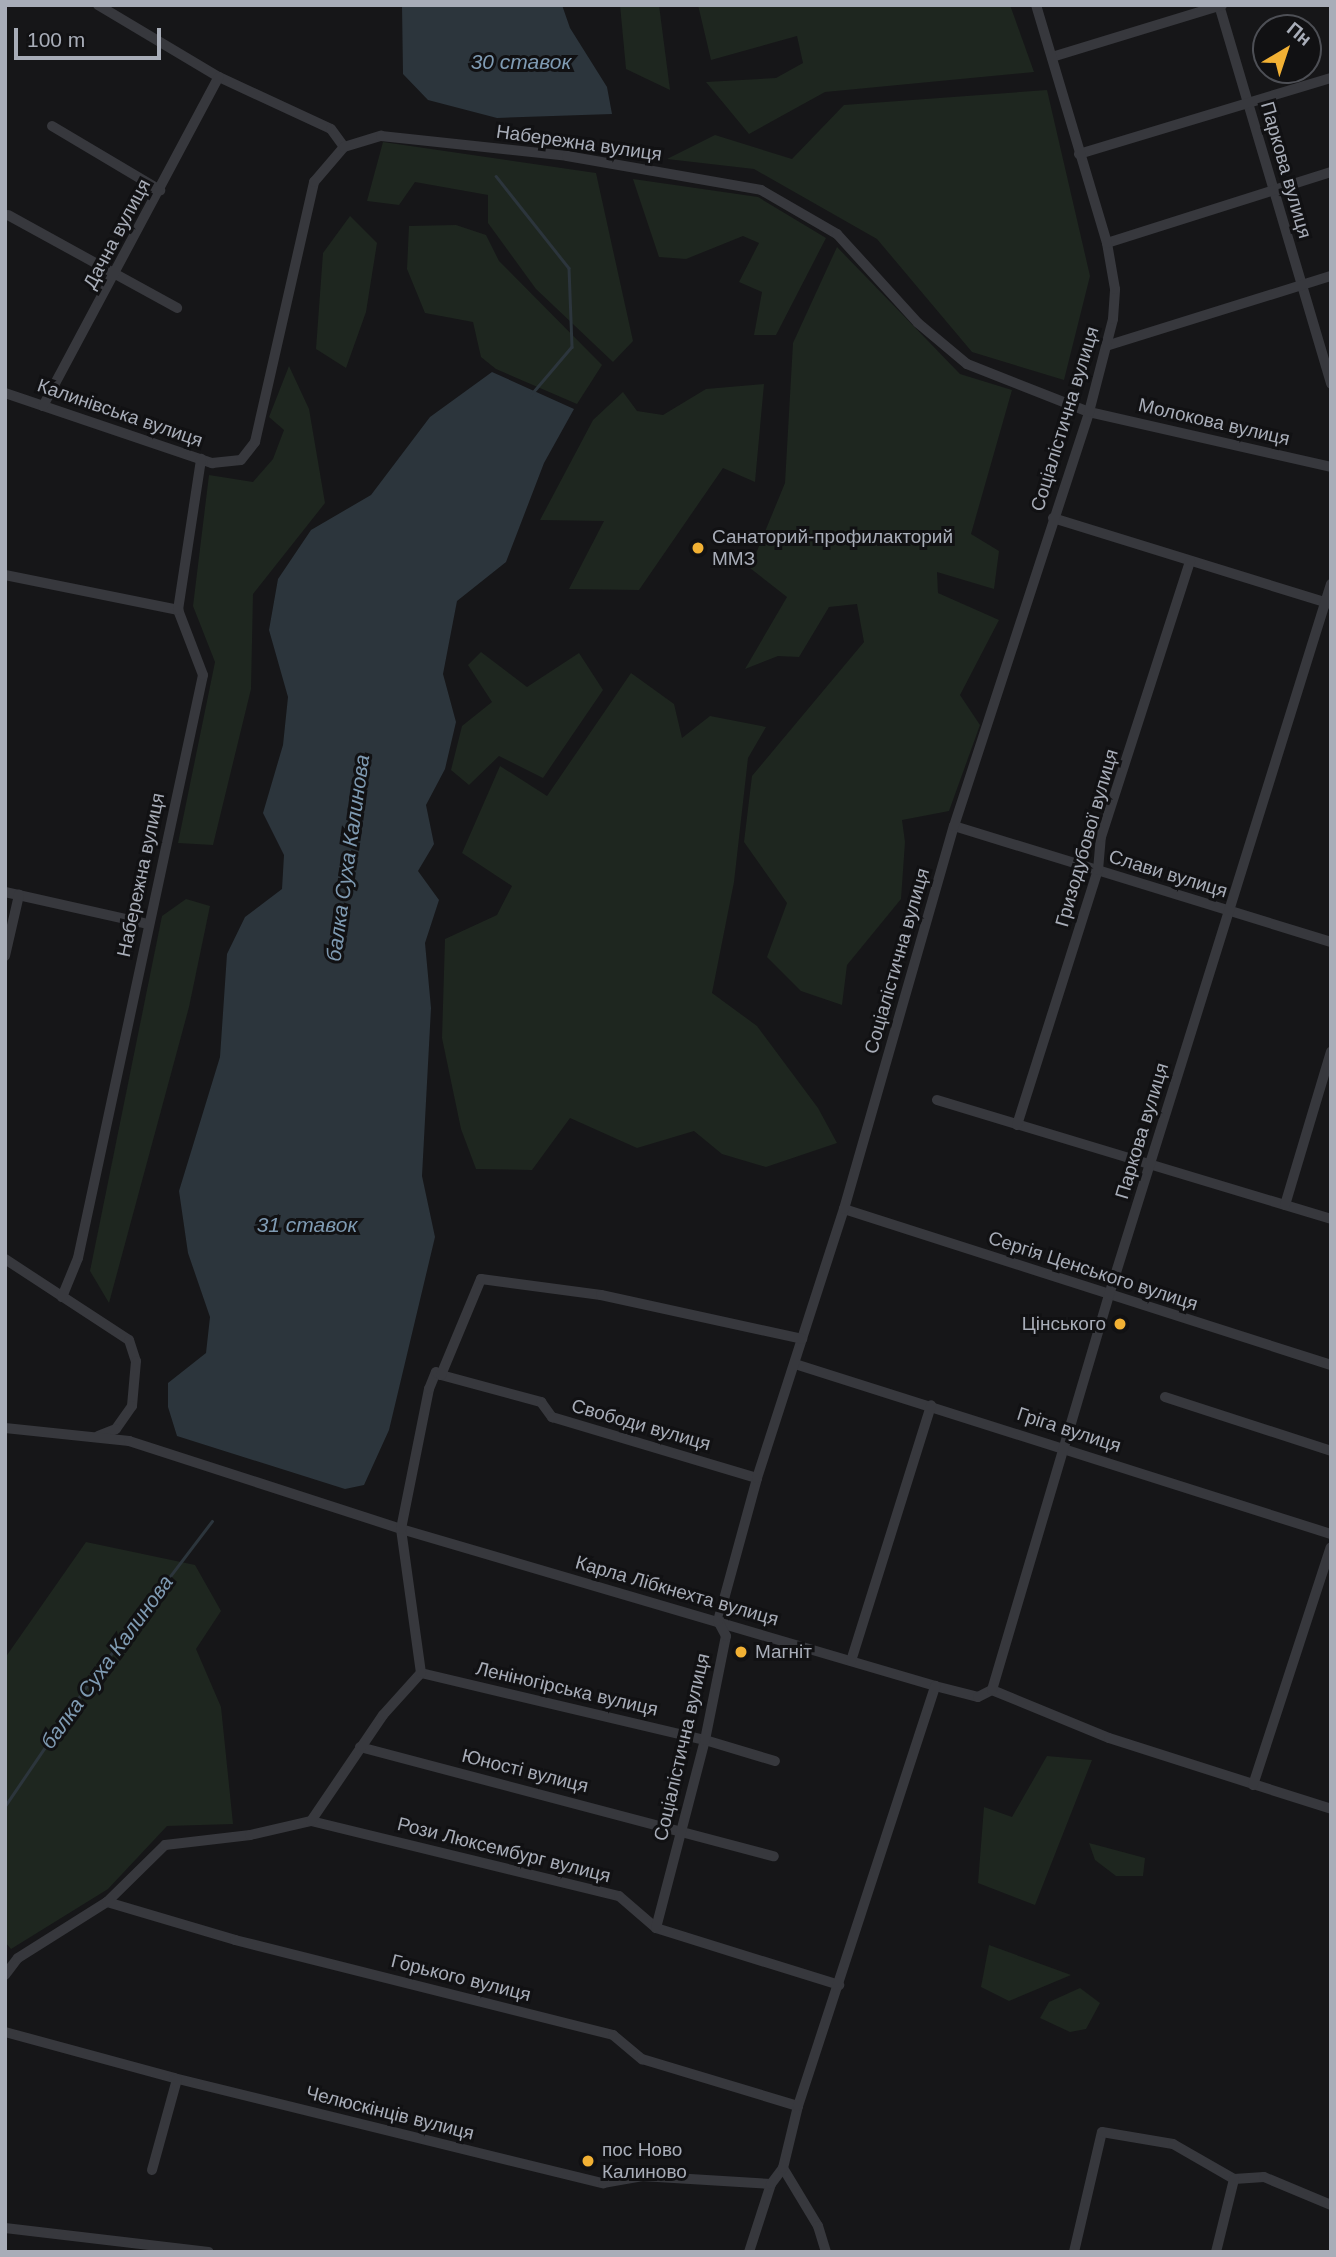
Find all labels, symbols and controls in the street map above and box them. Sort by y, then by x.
scale bar [18,14,164,58]
north arrow [1252,14,1322,84]
text: Пн [1283,18,1316,50]
text: 100 m [27,28,85,51]
water label: 30 ставок [471,49,571,75]
street label: Паркова вулиця [1256,99,1316,241]
street label: Набережна вулиця [495,120,663,166]
street label: Дачна вулиця [79,175,155,293]
street label: Соціалістична вулиця [1026,324,1104,514]
street label: Калинівська вулиця [34,374,206,452]
street label: Молокова вулиця [1136,394,1292,450]
place label: Санаторий-профилакторий ММЗ [712,526,953,570]
marker: Санаторий-профилакторий ММЗ [690,540,706,556]
street label: Гризодубової вулиця [1051,746,1123,930]
water label: балка Суха Калинова [321,753,375,963]
street label: Набережна вулиця [112,791,170,959]
street label: Слави вулиця [1106,845,1230,903]
street label: Соціалістична вулиця [860,866,934,1056]
street label: Паркова вулиця [1110,1060,1174,1202]
water label: 31 ставок [257,1212,357,1238]
street label: Сергія Ценського вулиця [985,1226,1201,1316]
place label: Цінського [1022,1313,1106,1335]
marker: Цінського [1112,1316,1128,1332]
street label: Свободи вулиця [569,1394,713,1456]
street label: Гріга вулиця [1014,1402,1124,1458]
street label: Карла Лібкнехта вулиця [573,1551,781,1631]
water label: балка Суха Калинова [36,1570,178,1754]
place label: Магніт [755,1641,812,1663]
marker: Магніт [733,1644,749,1660]
street label: Соціалістична вулиця [649,1651,715,1843]
street label: Леніногірська вулиця [474,1657,660,1721]
street label: Юності вулиця [459,1744,591,1798]
street label: Рози Люксембург вулиця [395,1812,613,1888]
street label: Горького вулиця [389,1950,533,2006]
street label: Челюскінців вулиця [304,2081,476,2145]
place label: пос Ново Калиново [602,2139,687,2183]
marker: пос Ново Калиново [580,2153,596,2169]

